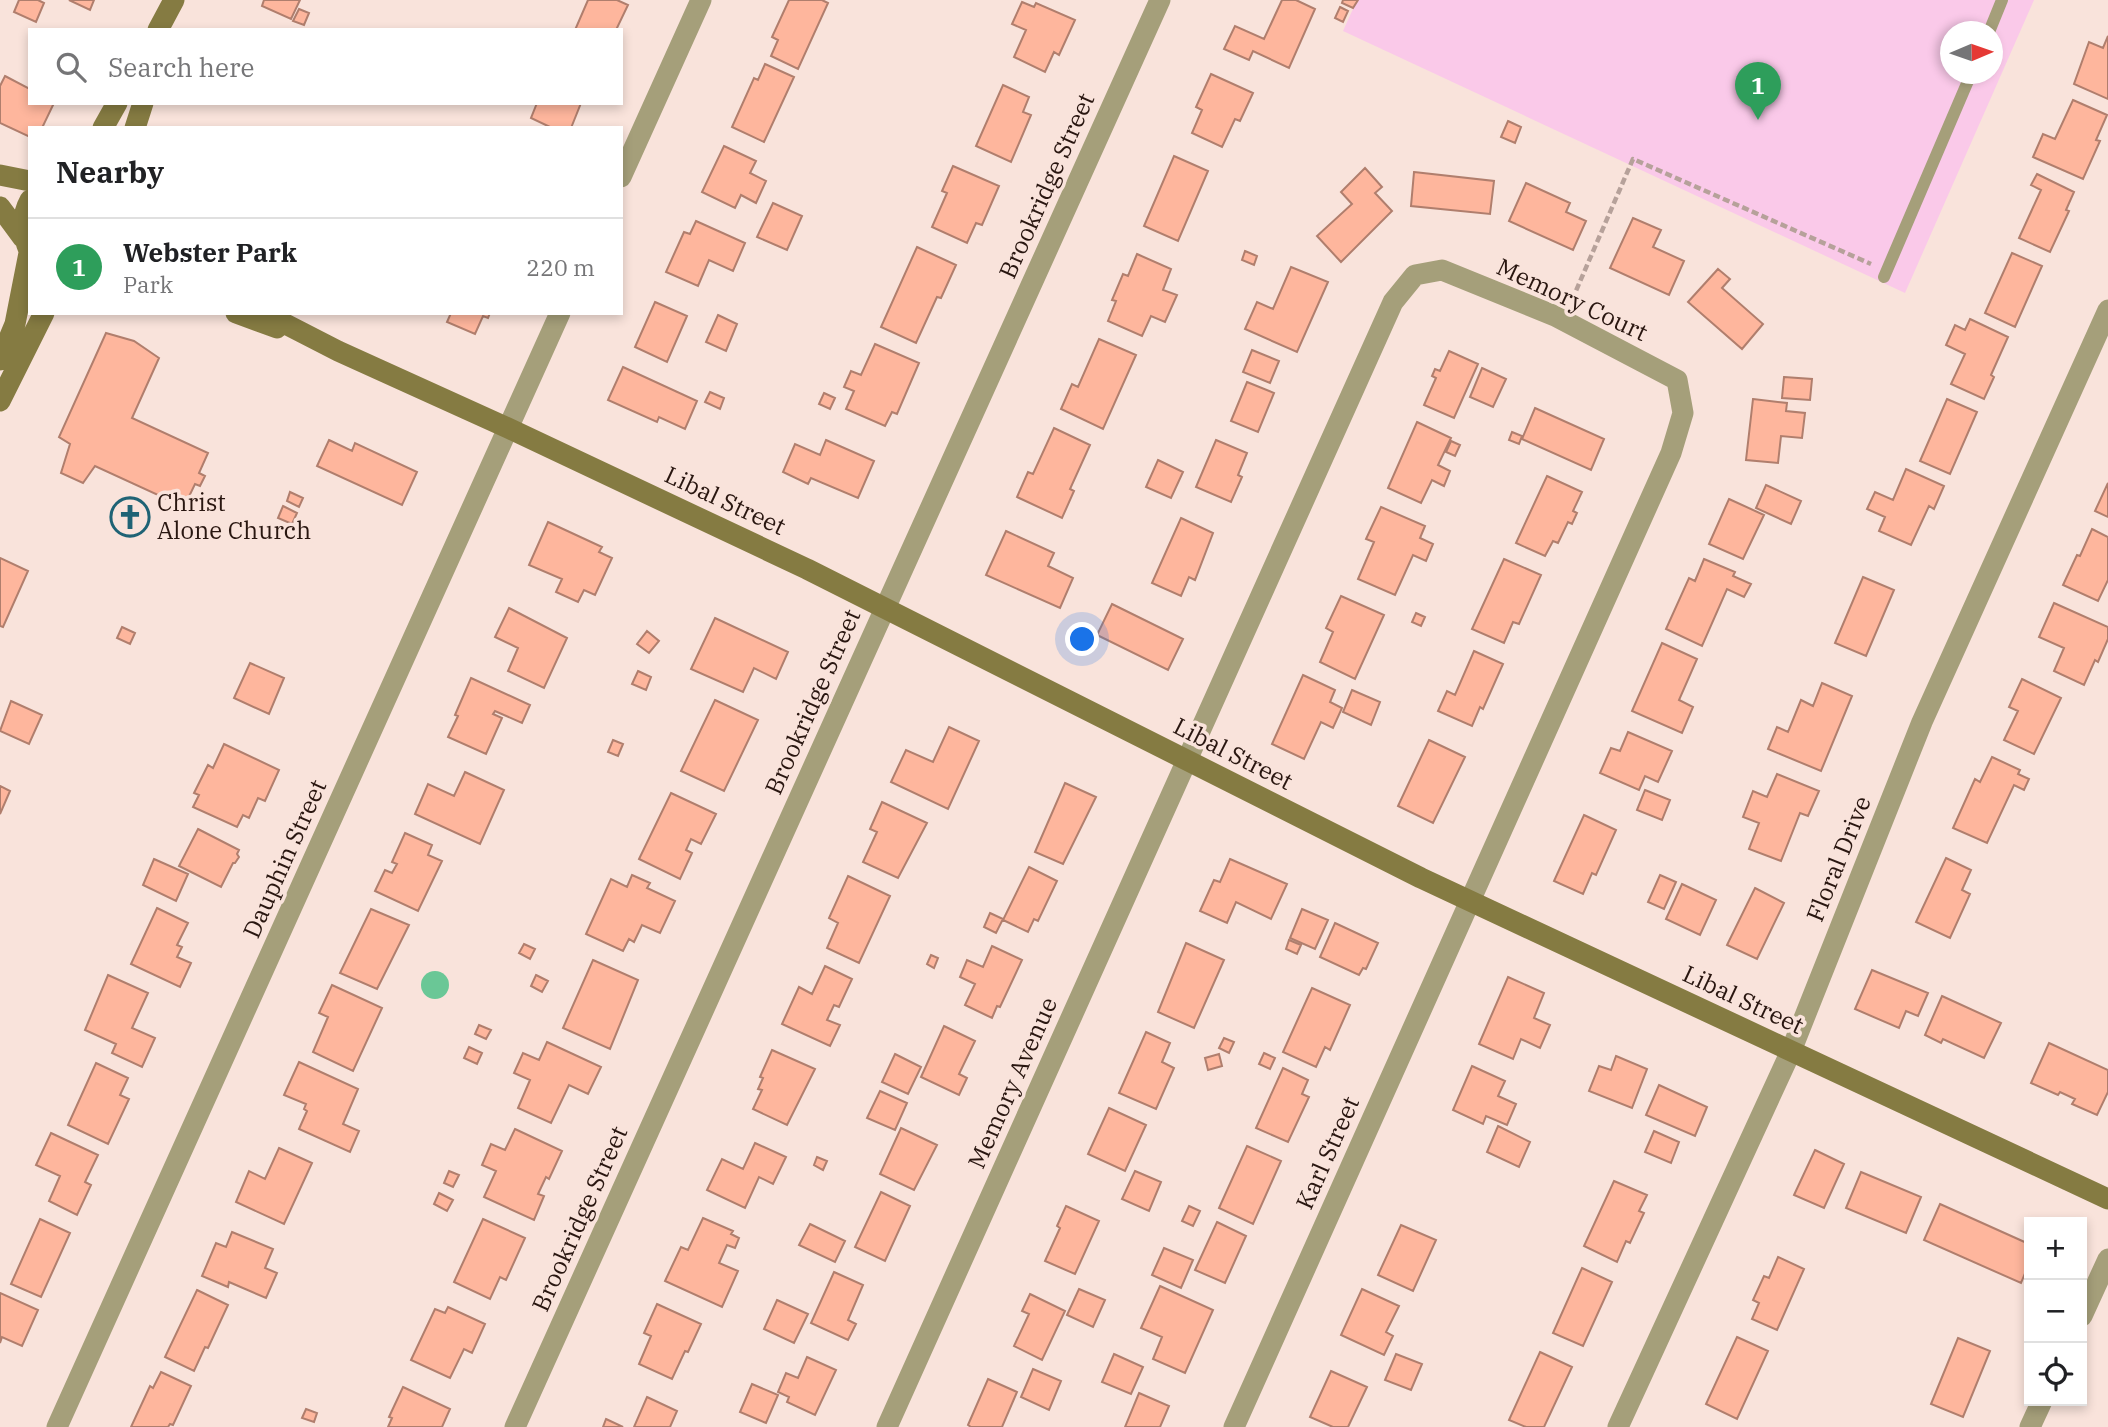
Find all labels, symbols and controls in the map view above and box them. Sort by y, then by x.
north arrow [1940,21,2003,84]
search box [28,28,623,105]
icon: search [52,48,90,86]
text: Search here [108,50,254,84]
pin: 1 [1735,62,1781,120]
street label: Brookridge Street [991,88,1101,283]
text: Nearby [56,152,164,191]
text: Webster Park [123,235,297,269]
street label: Memory Court [1492,250,1653,348]
text: 1 [72,252,86,282]
text: 220 m [526,252,595,282]
text: Park [123,269,173,299]
street label: Libal Street [660,458,791,542]
place label: Christ Alone Church [157,486,311,546]
church icon: Christ Alone Church [109,496,151,538]
street label: Brookridge Street [757,604,867,799]
your location [1065,622,1099,656]
street label: Libal Street [1168,709,1299,797]
street label: Dauphin Street [235,774,333,943]
street label: Floral Drive [1798,791,1878,926]
street label: Libal Street [1678,957,1809,1041]
street label: Memory Avenue [960,992,1064,1173]
street label: Karl Street [1288,1091,1366,1214]
street label: Brookridge Street [524,1121,634,1316]
map controls [2024,1217,2087,1406]
button: + [2024,1217,2087,1280]
button: − [2024,1280,2087,1343]
button: locate [2024,1343,2087,1406]

